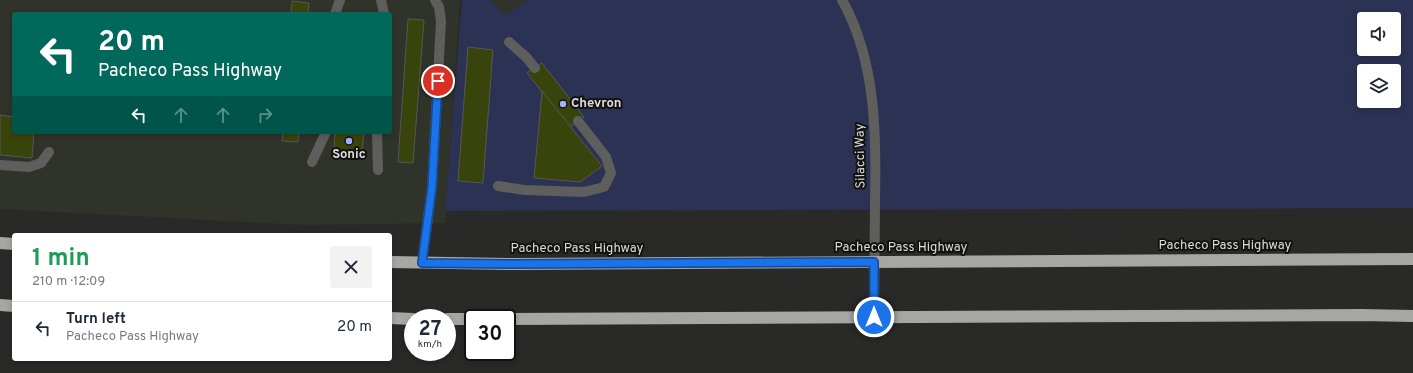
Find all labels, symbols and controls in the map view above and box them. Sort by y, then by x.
map controls [1357,12,1401,108]
button: sound [1357,12,1401,56]
text: 20 m [98,25,165,61]
icon: left [32,28,84,80]
text: Pacheco Pass Highway [98,60,282,83]
pin [421,64,455,98]
button: layers [1357,64,1401,108]
icon: arrive [427,70,449,92]
place label: Chevron [571,96,621,112]
marker: Chevron [558,99,568,109]
icon: left [128,104,150,126]
icon: ahead [170,104,192,126]
icon: ahead [212,104,234,126]
icon: right [254,104,276,126]
street label: Silacci Way [852,123,870,189]
marker: Sonic [344,136,354,146]
place label: Sonic [332,147,366,163]
street label: Pacheco Pass Highway [1159,238,1292,254]
street label: Pacheco Pass Highway [835,240,968,256]
street label: Pacheco Pass Highway [511,241,644,257]
text: 1 min [32,244,90,274]
button: close [330,246,372,288]
text: 210 m · 12:09 [32,274,105,290]
position arrow [853,296,895,338]
speed limit sign: 30 [464,309,516,361]
text: Turn left [66,310,126,329]
icon: left [32,317,54,339]
text: 27 [419,317,441,343]
text: 20 m [337,318,372,337]
text: Pacheco Pass Highway [66,329,199,345]
text: km/h [418,338,442,351]

